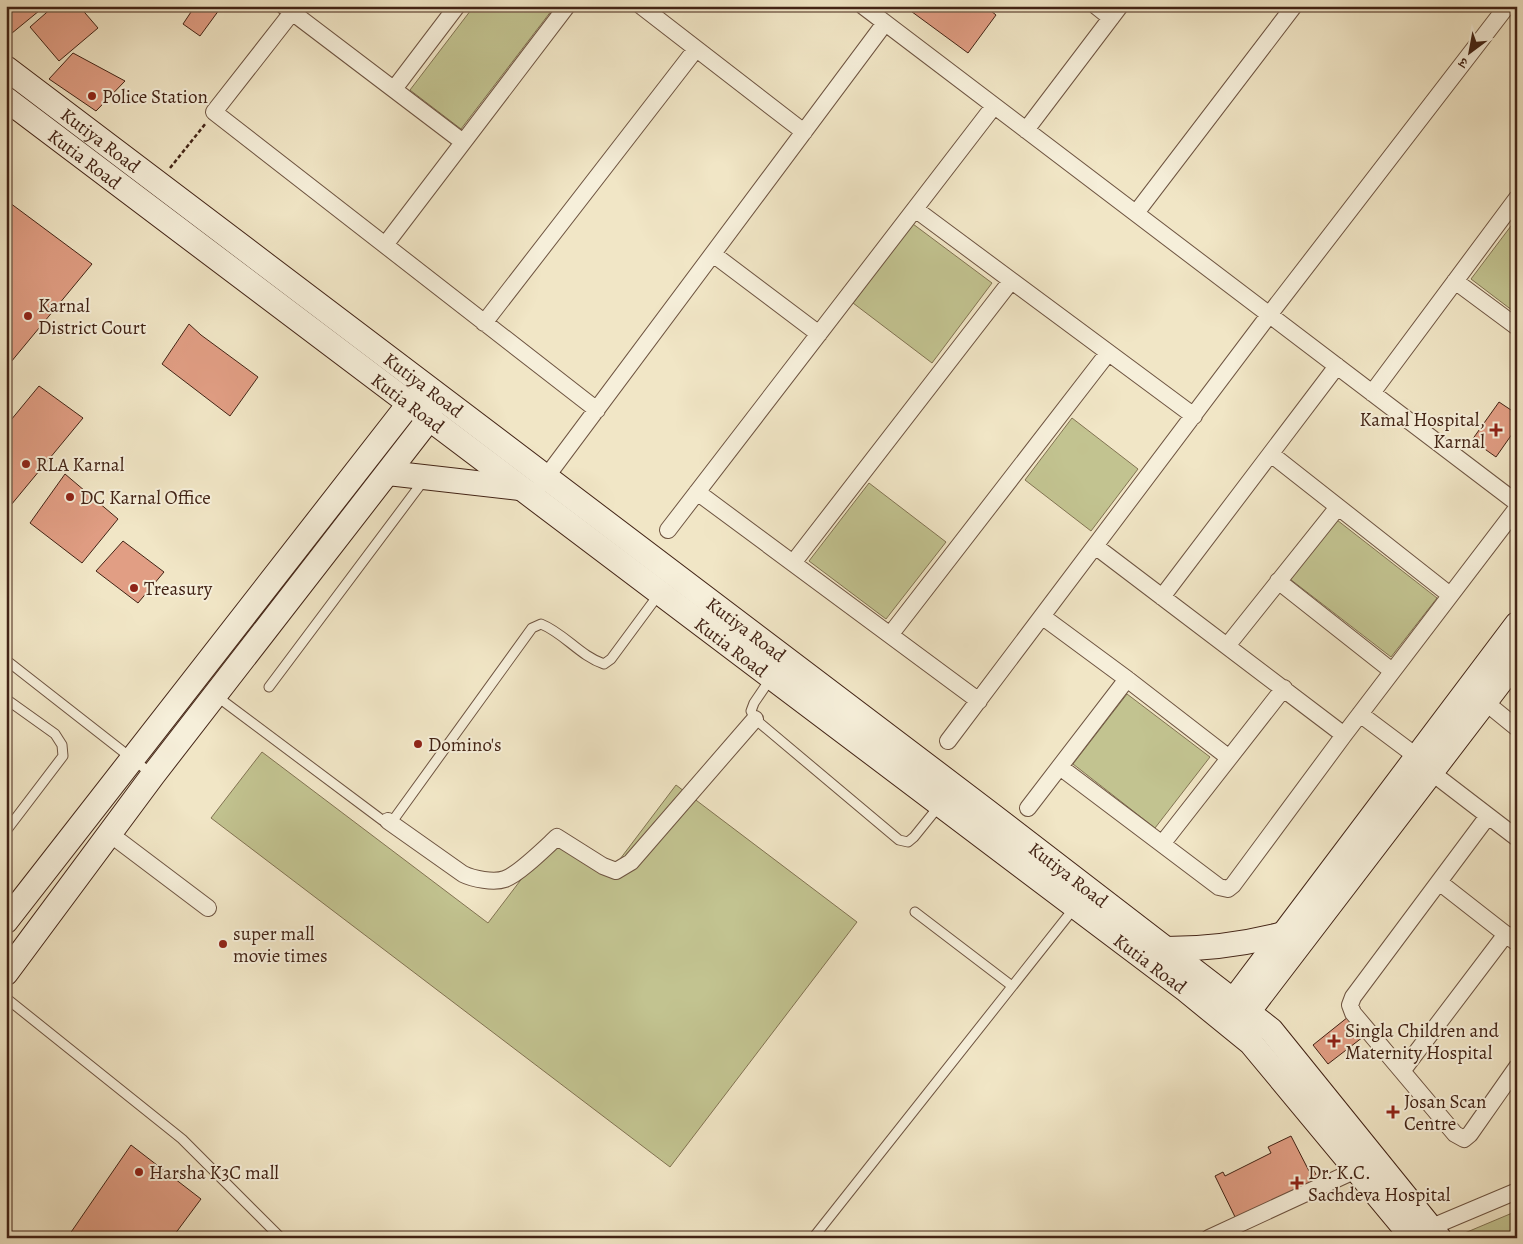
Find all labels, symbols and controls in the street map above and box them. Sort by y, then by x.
north arrow [1446,28,1496,78]
text: उ [1455,52,1472,73]
place label: Police Station [102,84,208,110]
marker: Police Station [86,90,98,102]
street label: Kutiya Road [55,102,146,180]
street label: Kutia Road [42,123,127,196]
place label: Karnal District Court [38,293,146,341]
marker: Karnal District Court [22,310,34,322]
street label: Kutiya Road [378,347,469,424]
street label: Kutia Road [366,367,450,440]
place label: Kamal Hospital, Karnal [1360,407,1485,455]
marker: Kamal Hospital, Karnal [1489,423,1503,437]
place label: RLA Karnal [36,452,125,478]
marker: RLA Karnal [20,458,32,470]
place label: DC Karnal Office [80,485,211,511]
marker: DC Karnal Office [64,491,76,503]
place label: Treasury [144,576,213,602]
marker: Treasury [128,582,140,594]
street label: Kutiya Road [701,591,792,669]
street label: Kutia Road [689,611,773,684]
place label: Domino's [428,732,502,758]
marker: Domino's [412,738,424,750]
street label: Kutiya Road [1023,836,1114,914]
place label: super mall movie times [233,921,328,969]
street label: Kutia Road [1108,928,1192,1001]
marker: super mall movie times [217,938,229,950]
place label: Singla Children and Maternity Hospital [1345,1018,1500,1066]
marker: Singla Children and Maternity Hospital [1327,1034,1341,1048]
place label: Josan Scan Centre [1404,1089,1486,1137]
marker: Josan Scan Centre [1386,1105,1400,1119]
place label: Harsha K3C mall [149,1160,279,1186]
place label: Dr. K.C. Sachdeva Hospital [1308,1160,1451,1208]
marker: Harsha K3C mall [133,1166,145,1178]
marker: Dr. K.C. Sachdeva Hospital [1290,1176,1304,1190]

